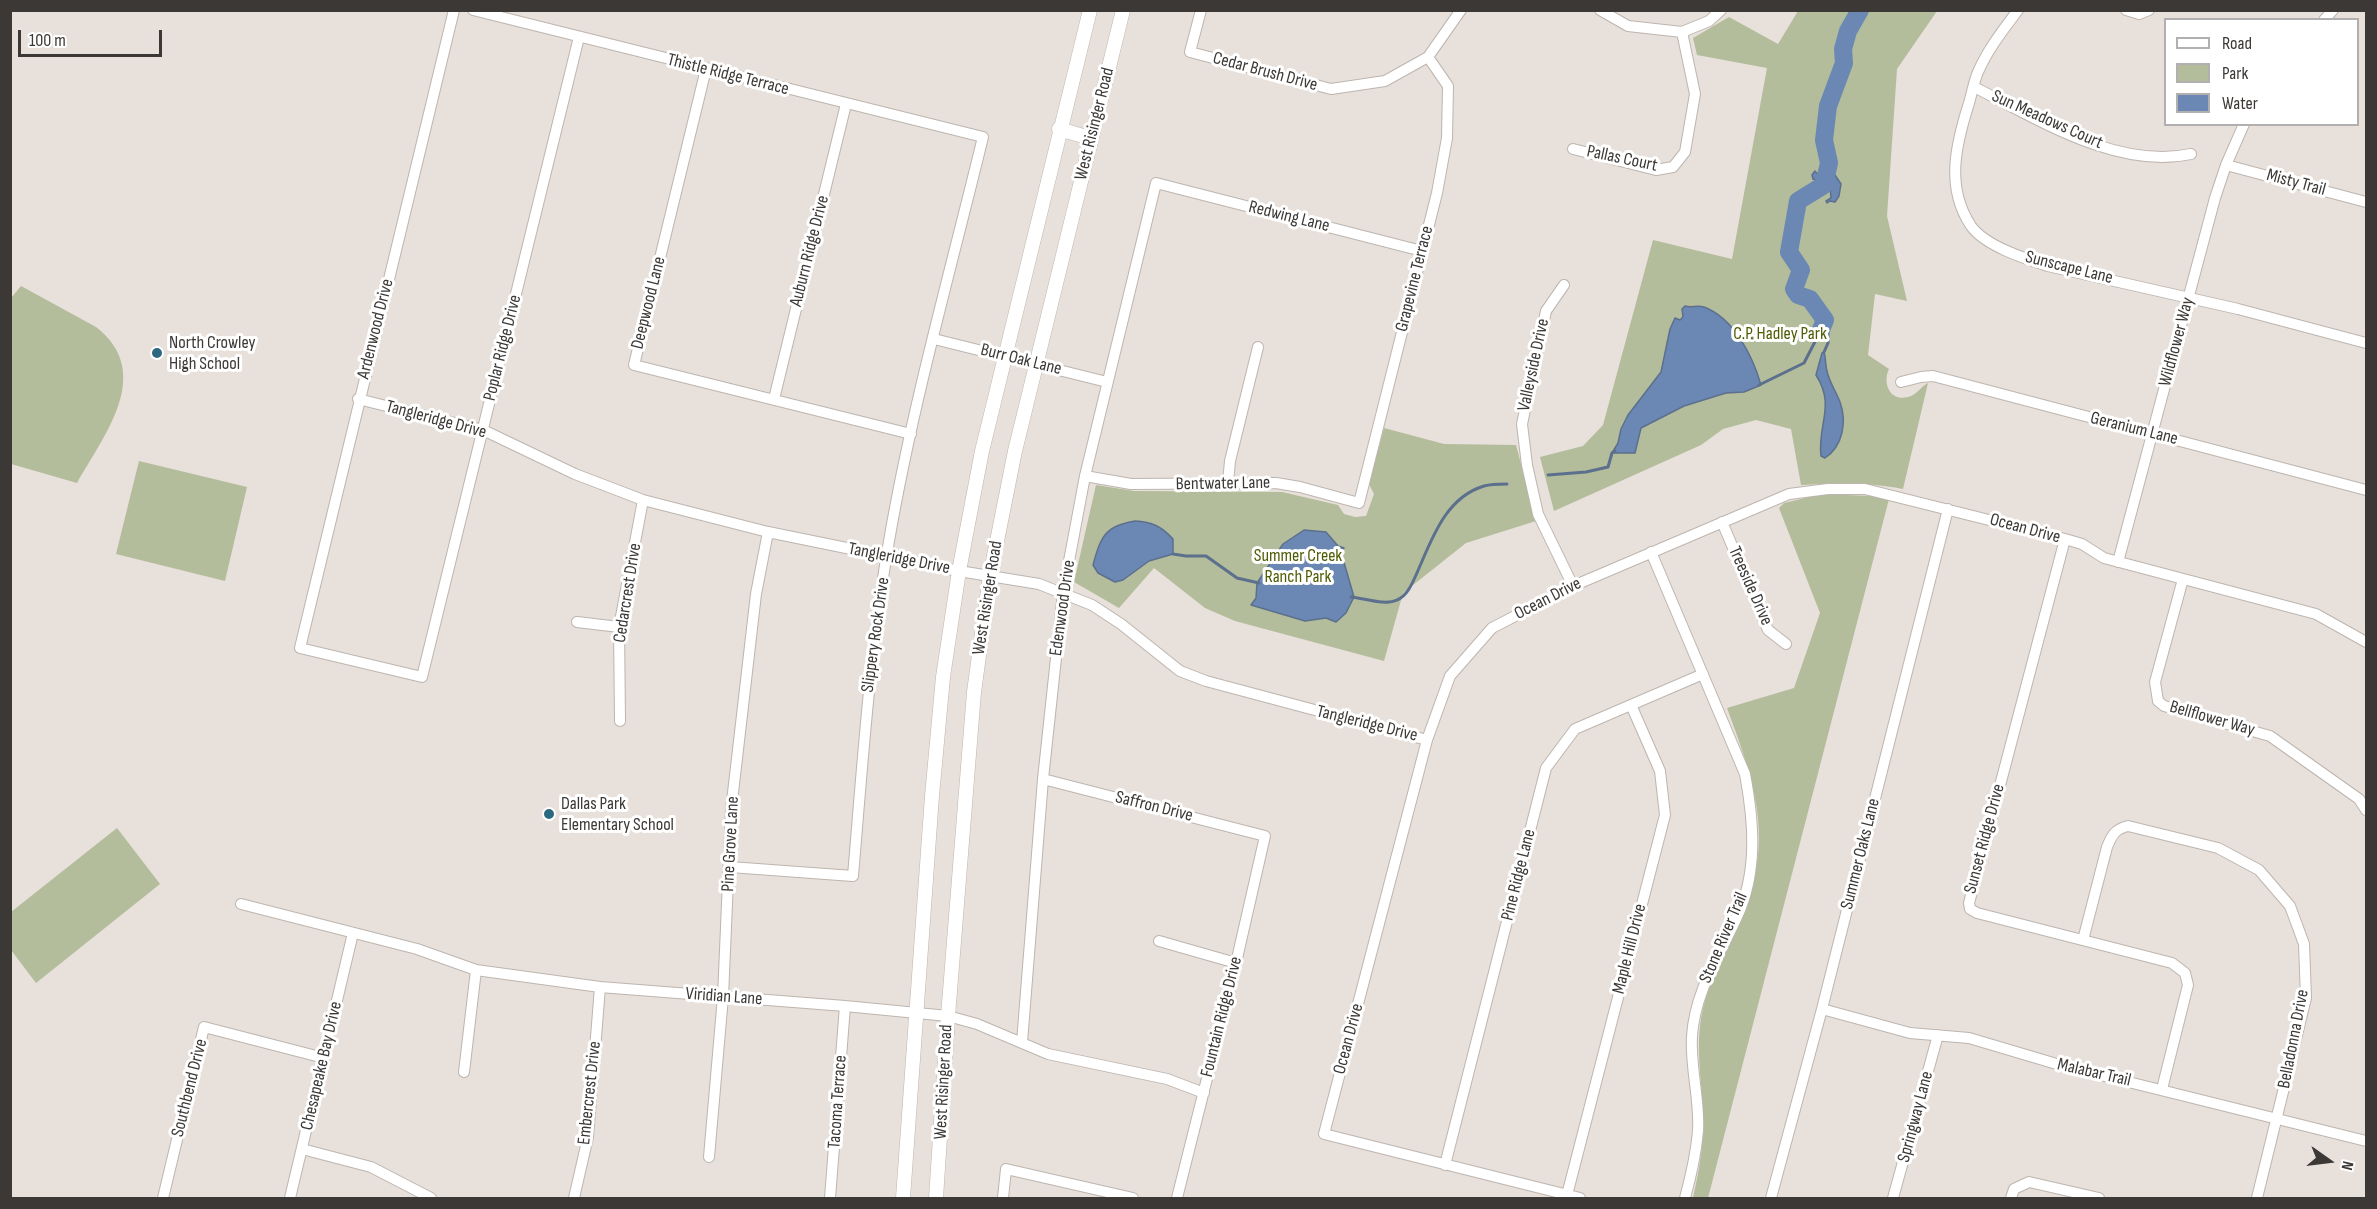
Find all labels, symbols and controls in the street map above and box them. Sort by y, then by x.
scale bar [21,18,165,56]
legend [2164,18,2359,126]
text: 100 m [29,30,66,51]
text: Road [2222,33,2252,54]
street label: Cedar Brush Drive [1210,48,1320,96]
street label: Thistle Ridge Terrace [665,49,791,101]
text: Park [2222,63,2248,84]
street label: West Risinger Road [1071,66,1119,182]
street label: Sun Meadows Court [1988,86,2106,154]
text: Water [2222,93,2258,114]
street label: Pallas Court [1585,141,1659,177]
street label: Misty Trail [2264,165,2328,201]
street label: Auburn Ridge Drive [786,193,834,309]
street label: Redwing Lane [1246,197,1332,237]
street label: Grapevine Terrace [1391,224,1439,334]
street label: Sunscape Lane [2023,247,2115,289]
street label: Deepwood Lane [627,255,671,351]
street label: Ardenwood Drive [353,277,399,381]
street label: Poplar Ridge Drive [479,293,527,403]
street label: Wildflower Way [2155,295,2199,389]
street label: Valleyside Drive [1514,317,1554,413]
park label: C.P. Hadley Park [1733,323,1827,345]
place label: North Crowley High School [169,332,256,374]
street label: Burr Oak Lane [978,340,1064,380]
marker: North Crowley High School [150,346,164,360]
street label: Tangleridge Drive [383,396,489,444]
street label: Geranium Lane [2088,408,2180,450]
street label: Bentwater Lane [1176,472,1270,496]
street label: Ocean Drive [1987,509,2063,549]
street label: Tangleridge Drive [846,539,952,579]
street label: West Risinger Road [968,540,1008,656]
street label: Cedarcrest Drive [609,542,647,644]
street label: Treeside Drive [1723,543,1777,629]
park label: Summer Creek Ranch Park [1254,545,1342,588]
street label: Edenwood Drive [1046,559,1080,657]
street label: Ocean Drive [1511,573,1585,625]
street label: Slippery Rock Drive [857,576,895,694]
street label: Bellflower Way [2167,697,2257,741]
street label: Tangleridge Drive [1314,701,1420,747]
street label: Sunset Ridge Drive [1960,782,2010,896]
street label: Saffron Drive [1113,787,1195,827]
place label: Dallas Park Elementary School [561,793,674,836]
street label: Pine Grove Lane [718,796,744,892]
street label: Summer Oaks Lane [1837,796,1885,912]
marker: Dallas Park Elementary School [542,807,556,821]
street label: Pine Ridge Lane [1497,827,1541,923]
street label: Stone River Trail [1695,889,1753,987]
street label: Maple Hill Drive [1608,902,1652,996]
street label: Fountain Ridge Drive [1197,954,1247,1080]
street label: Viridian Lane [685,984,763,1010]
street label: Belladonna Drive [2274,988,2314,1090]
street label: Chesapeake Bay Drive [297,1000,347,1132]
street label: Ocean Drive [1329,1001,1369,1077]
street label: West Risinger Road [930,1024,958,1140]
street label: Southbend Drive [167,1037,213,1139]
street label: Embercrest Drive [574,1040,606,1146]
street label: Malabar Trail [2055,1054,2133,1092]
street label: Tacoma Terrace [824,1055,852,1149]
street label: Springway Lane [1893,1069,1939,1165]
north arrow [2299,1131,2359,1191]
text: N [2337,1159,2357,1172]

